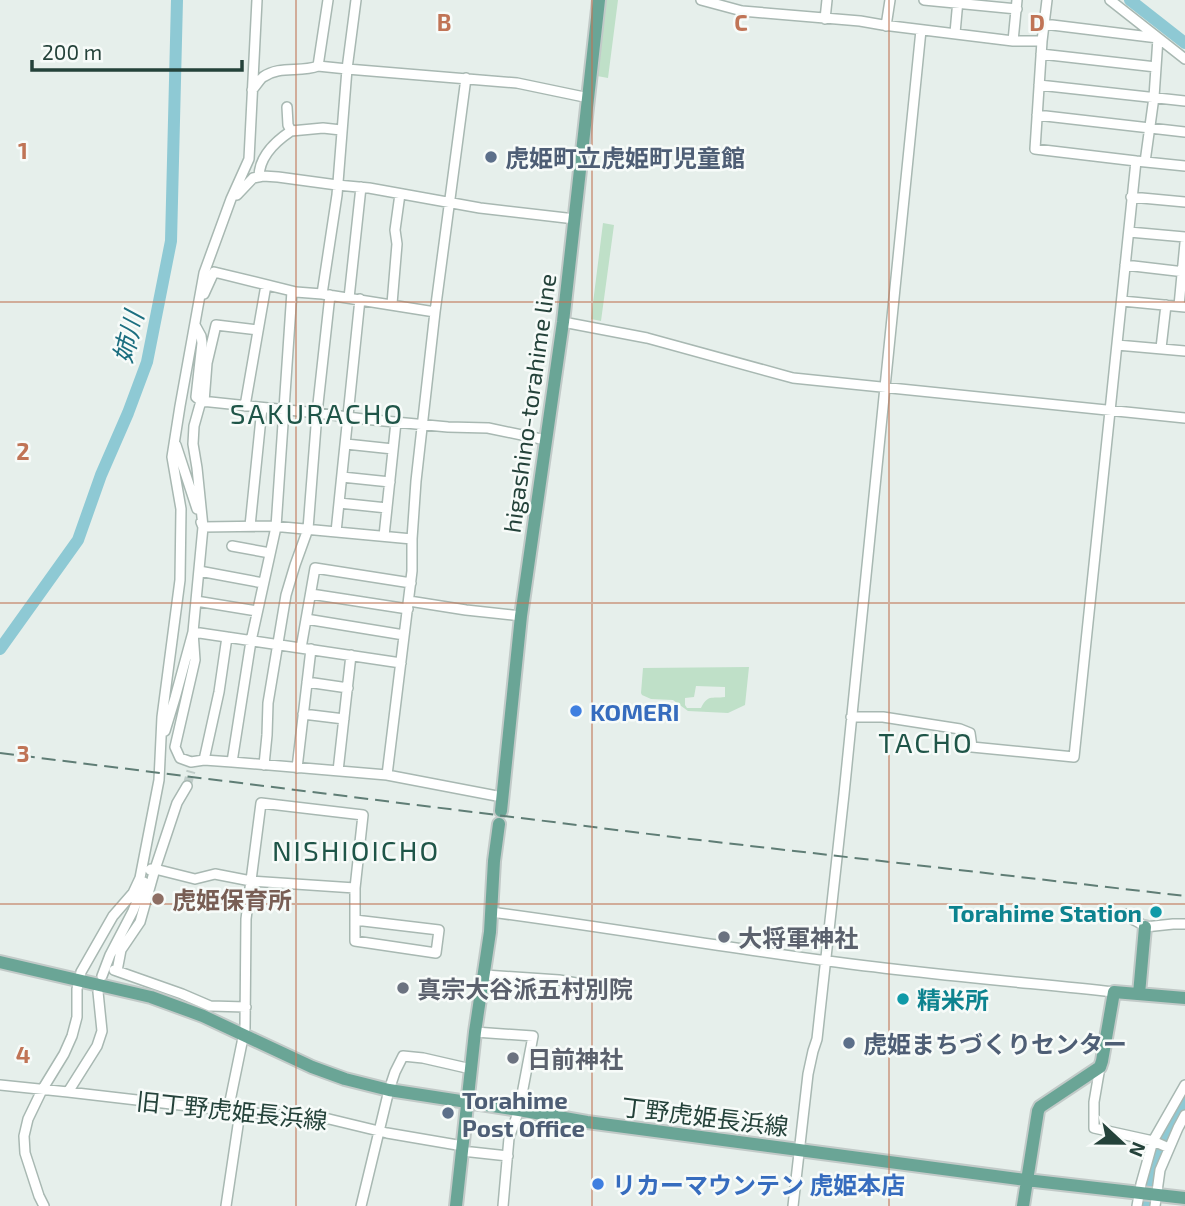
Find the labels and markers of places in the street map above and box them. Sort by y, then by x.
place label: 虎姫町立虎姫町児童館 [505,143,745,172]
marker: 虎姫町立虎姫町児童館 [483,149,499,165]
place label: KOMERI [590,697,680,726]
marker: KOMERI [568,703,584,719]
place label: 虎姫保育所 [172,885,292,914]
marker: 虎姫保育所 [150,891,166,907]
place label: Torahime Station [948,898,1142,927]
marker: Torahime Station [1148,904,1164,920]
place label: 大将軍神社 [738,923,858,952]
marker: 大将軍神社 [716,929,732,945]
place label: 真宗大谷派五村別院 [417,974,633,1003]
marker: 真宗大谷派五村別院 [395,980,411,996]
place label: 精米所 [917,985,989,1014]
marker: 精米所 [895,991,911,1007]
place label: 虎姫まちづくりセンター [863,1029,1127,1058]
marker: 虎姫まちづくりセンター [841,1035,857,1051]
place label: 日前神社 [527,1044,623,1073]
marker: 日前神社 [505,1050,521,1066]
place label: Torahime Post Office [462,1085,585,1142]
marker: Torahime Post Office [440,1105,456,1121]
place label: リカーマウンテン 虎姫本店 [612,1170,905,1199]
marker: リカーマウンテン 虎姫本店 [590,1176,606,1192]

